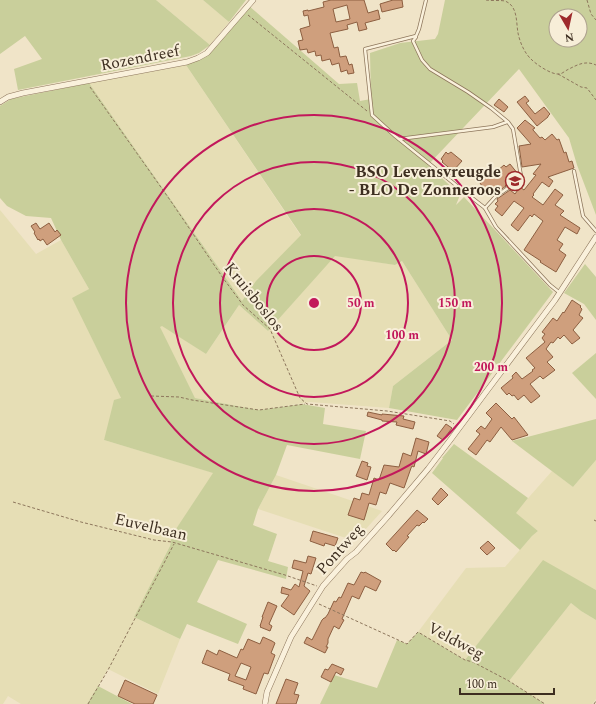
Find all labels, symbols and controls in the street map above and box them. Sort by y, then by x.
north arrow [548,8,588,48]
text: N [564,28,575,46]
street label: Rozendreef [98,38,183,77]
place label: BSO Levensvreugde - BLO De Zonneroos [349,160,501,202]
school or university icon: BSO Levensvreugde - BLO De Zonneroos [504,170,526,192]
street label: Kruisboslos [218,257,290,337]
text: 50 m [347,294,375,313]
text: 150 m [438,294,472,313]
centre of rings [307,296,321,310]
text: 100 m [385,326,419,345]
text: 200 m [474,358,508,377]
street label: Euvelbaan [112,507,190,547]
street label: Pontweg [310,518,370,580]
street label: Veldweg [423,616,489,666]
scale bar [460,670,554,696]
text: 100 m [466,675,497,694]

